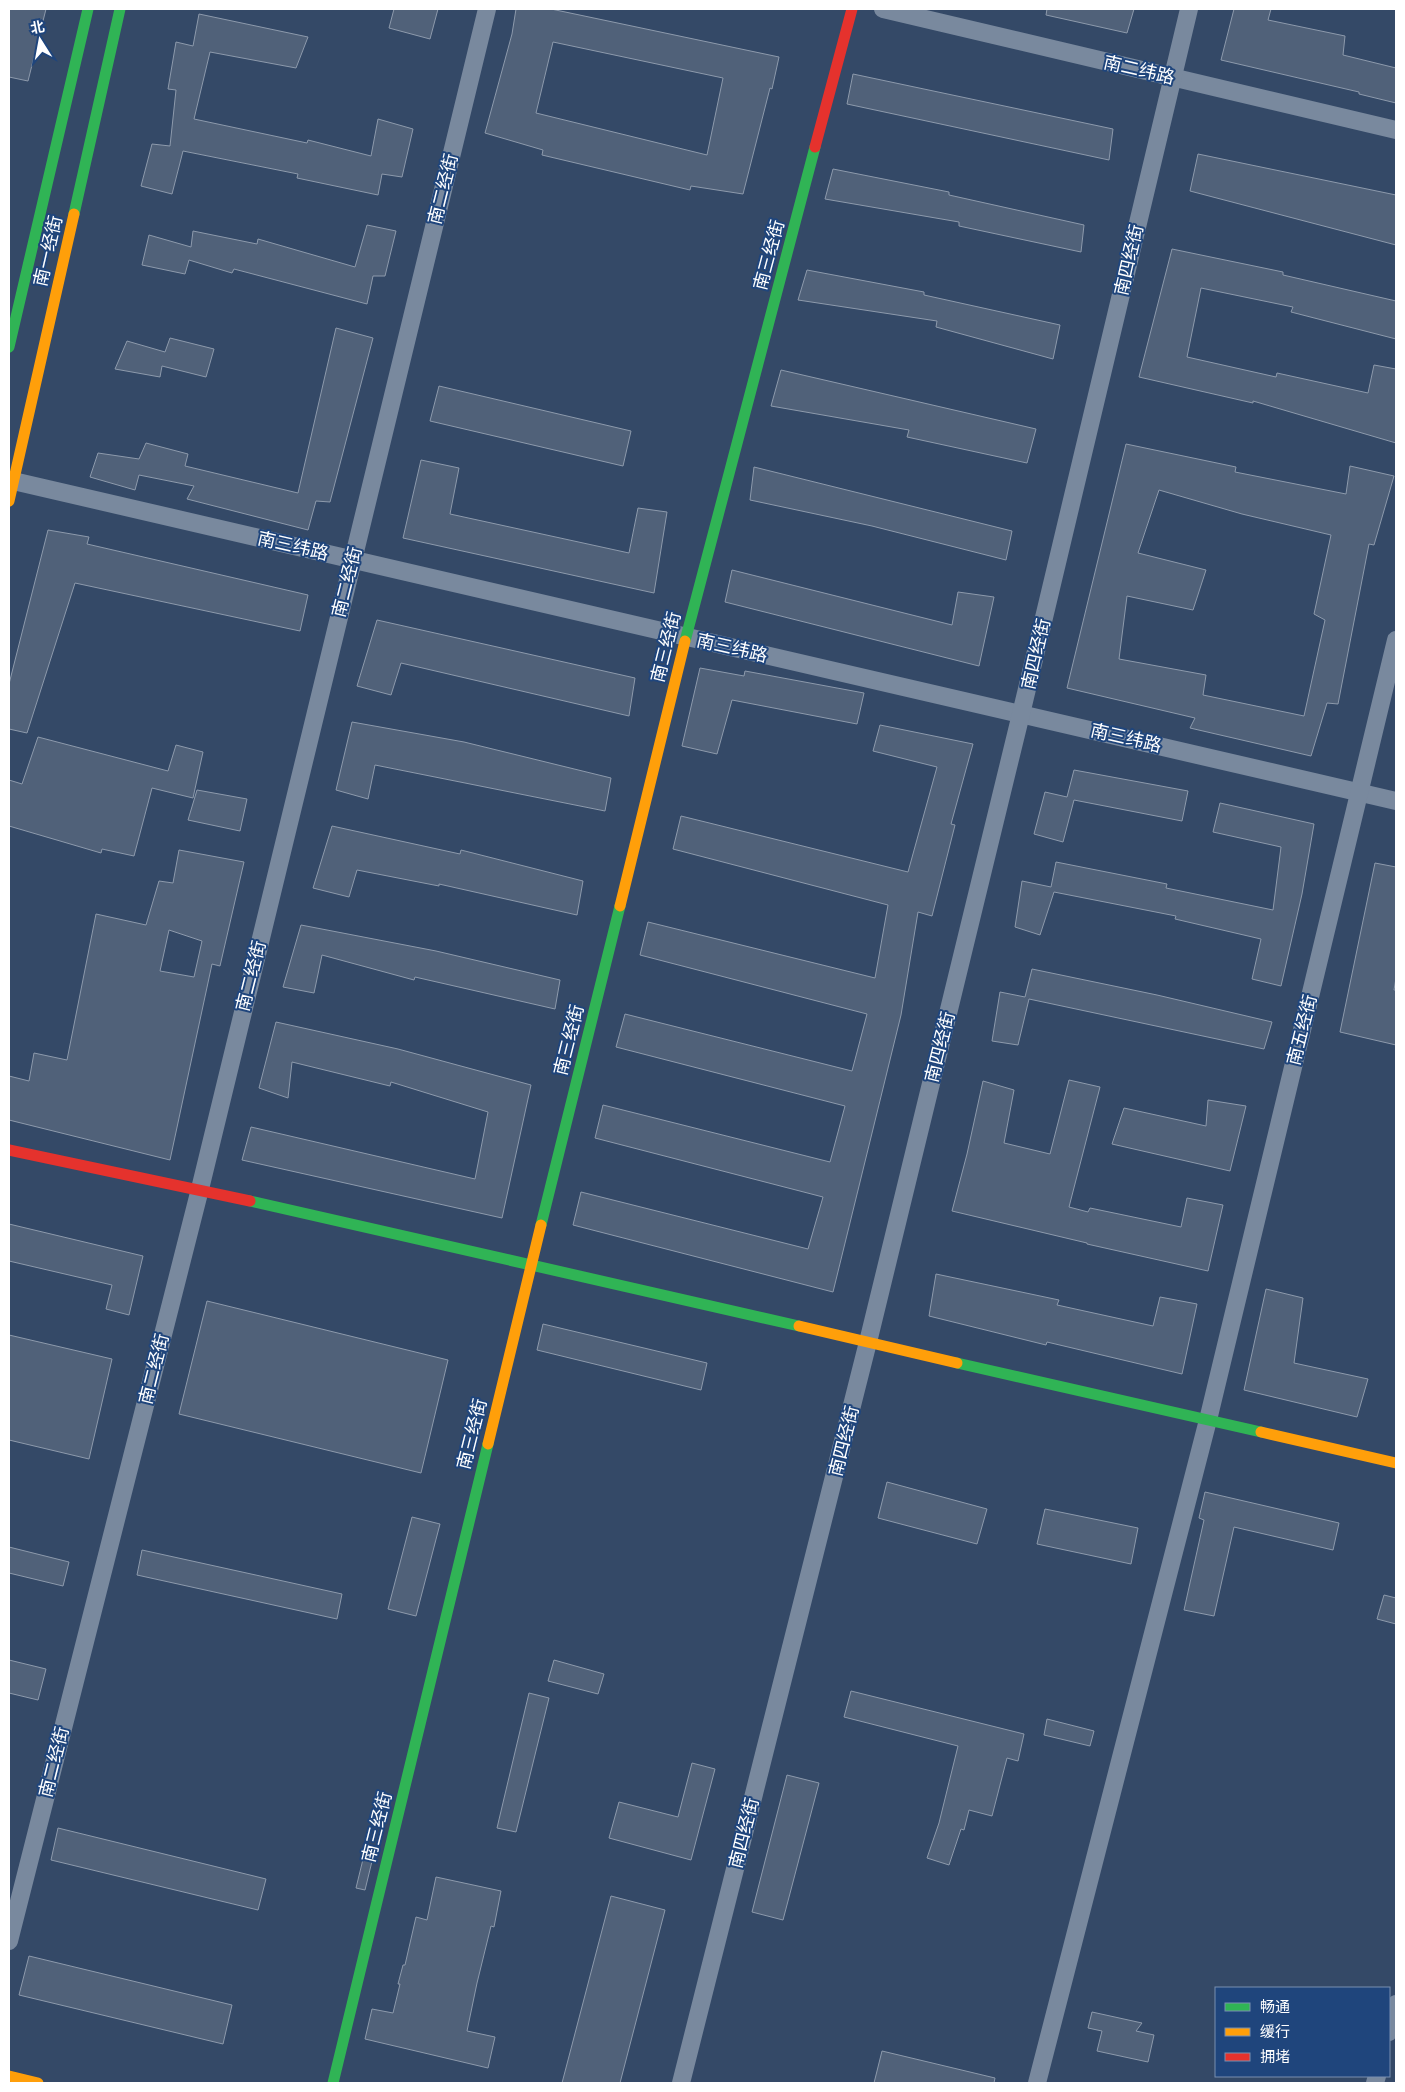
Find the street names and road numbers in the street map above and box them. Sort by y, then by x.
street label: 南二纬路 [1101,51,1177,89]
street label: 南二经街 [424,151,462,227]
street label: 南一经街 [29,213,67,289]
street label: 南三经街 [749,217,789,293]
street label: 南四经街 [1110,222,1148,298]
street label: 南三纬路 [255,527,331,565]
street label: 南二经街 [328,544,366,620]
street label: 南三经街 [647,609,685,685]
street label: 南四经街 [1017,616,1055,692]
street label: 南三纬路 [694,629,770,667]
street label: 南三纬路 [1088,719,1164,757]
street label: 南二经街 [232,938,270,1014]
street label: 南五经街 [1283,992,1321,1068]
street label: 南三经街 [550,1002,588,1078]
street label: 南四经街 [921,1009,959,1085]
street label: 南二经街 [135,1331,173,1407]
street label: 南三经街 [453,1396,491,1472]
street label: 南四经街 [825,1403,863,1479]
street label: 南二经街 [35,1724,73,1800]
street label: 南三经街 [358,1789,396,1865]
street label: 南四经街 [725,1795,763,1871]

